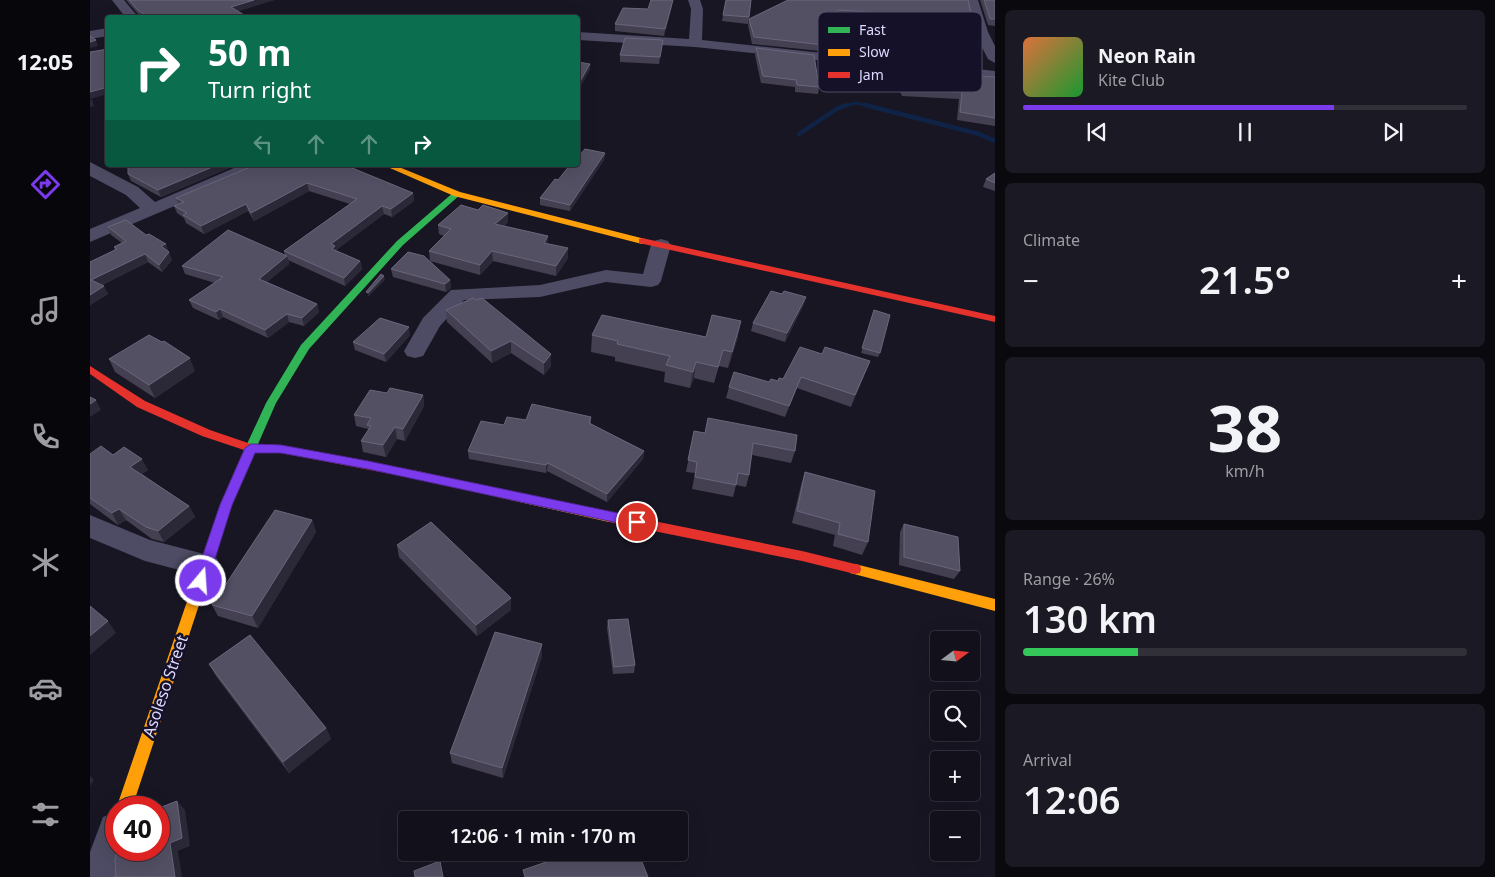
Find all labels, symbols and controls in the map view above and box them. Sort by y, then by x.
legend [818,12,982,92]
text: Fast [859,20,886,39]
text: 50 m [208,29,291,76]
icon: right [125,35,190,100]
text: Slow [859,42,890,61]
text: Neon Rain [1098,43,1196,69]
text: 12:05 [17,46,73,76]
text: Jam [857,65,884,84]
text: Kite Club [1098,69,1165,91]
text: Turn right [208,74,311,104]
icon: previous [1083,118,1111,146]
icon: pause [1231,118,1259,146]
icon: next [1379,118,1407,146]
icon: left [249,130,277,158]
icon: ahead [302,130,330,158]
icon: ahead [355,130,383,158]
icon: right [408,130,436,158]
icon: directions [28,167,63,202]
text: Climate [1023,229,1080,251]
text: 21.5° [1199,253,1291,305]
text: − [1023,261,1039,299]
text: + [1451,261,1467,299]
icon: music [28,293,63,328]
text: 38 [1208,383,1282,471]
icon: phone [28,419,63,454]
text: km/h [1225,460,1265,482]
pin [616,501,658,543]
icon: arrive [623,508,651,536]
icon: climate [28,545,63,580]
position arrow [174,554,226,606]
text: Range · 26% [1023,568,1115,590]
text: 130 km [1023,592,1157,644]
north arrow [930,631,980,681]
map controls [930,631,980,861]
street label: Asoleso Street [137,632,193,740]
icon: car [28,671,63,706]
button: search [930,691,980,741]
text: Arrival [1023,749,1072,771]
button: + [930,751,980,801]
text: 12:06 [1023,773,1120,825]
speed limit sign: 40 [105,796,170,861]
icon: filters [28,797,63,832]
button: − [930,811,980,861]
text: 12:06 · 1 min · 170 m [450,823,636,849]

